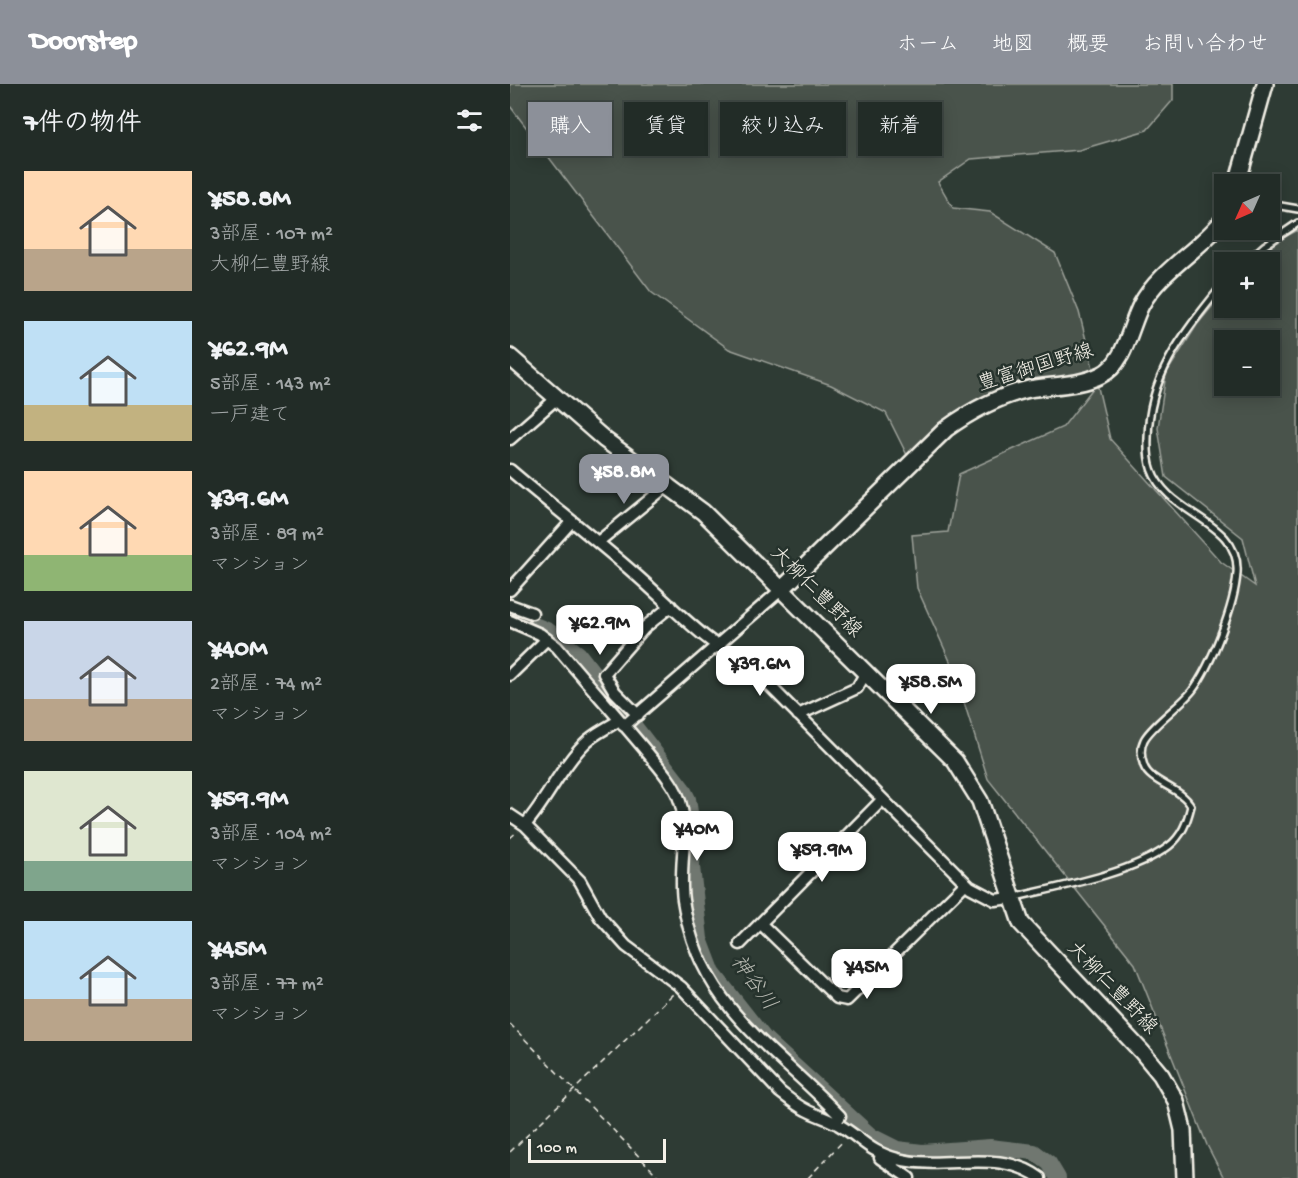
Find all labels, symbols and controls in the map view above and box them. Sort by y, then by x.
text: Doorstep [30,26,137,59]
text: ホーム [897,34,959,59]
text: 地図 [992,34,1034,59]
text: 概要 [1067,34,1109,59]
text: お問い合わせ [1142,34,1268,59]
chip: 購入 [528,102,612,156]
chip: 賃貸 [624,102,708,156]
chip: 絞り込み [720,102,846,156]
chip: 新着 [858,102,942,156]
icon: filters [453,104,486,137]
text: 7件の物件 [24,110,142,141]
north arrow [1214,174,1280,240]
map controls [1214,174,1280,396]
text: ¥58.8M [210,185,290,216]
icon: home [72,195,144,267]
text: 3部屋 · 107 m² [210,224,333,247]
button: + [1214,252,1280,318]
text: 大柳仁豊野線 [210,255,330,278]
button: − [1214,330,1280,396]
text: ¥62.9M [210,335,287,366]
street label: 豊富御国野線 [975,339,1097,398]
icon: home [72,345,144,417]
text: 5部屋 · 143 m² [210,374,331,397]
text: 一戸建て [210,405,290,428]
pin: ¥58.8M [575,454,673,505]
text: ¥58.8M [593,462,655,485]
text: ¥39.6M [210,485,288,516]
icon: home [72,495,144,567]
text: 3部屋 · 89 m² [210,524,324,547]
street label: 大柳仁豊野線 [764,541,867,644]
text: マンション [210,555,309,578]
pin: ¥62.9M [551,605,649,656]
text: ¥62.9M [570,613,630,636]
text: ¥40M [210,635,267,666]
icon: home [72,645,144,717]
pin: ¥39.6M [711,646,809,697]
text: ¥39.6M [730,654,790,677]
pin: ¥58.5M [882,664,980,715]
text: ¥58.5M [900,672,962,695]
text: 2部屋 · 74 m² [210,674,322,697]
text: マンション [210,705,309,728]
text: ¥59.9M [210,785,288,816]
icon: home [72,795,144,867]
pin: ¥40M [661,811,733,862]
text: ¥40M [675,819,719,842]
text: 3部屋 · 104 m² [210,824,332,847]
pin: ¥59.9M [773,832,871,883]
text: ¥59.9M [792,840,852,863]
text: マンション [210,855,309,878]
text: ¥45M [210,935,266,966]
street label: 大柳仁豊野線 [1061,936,1162,1040]
icon: home [72,945,144,1017]
pin: ¥45M [831,949,903,1000]
water label: 神谷川 [723,951,781,1017]
text: ¥45M [845,957,889,980]
text: 3部屋 · 77 m² [210,974,324,997]
text: マンション [210,1005,309,1028]
scale bar [528,1136,666,1164]
text: 100 m [537,1140,577,1159]

